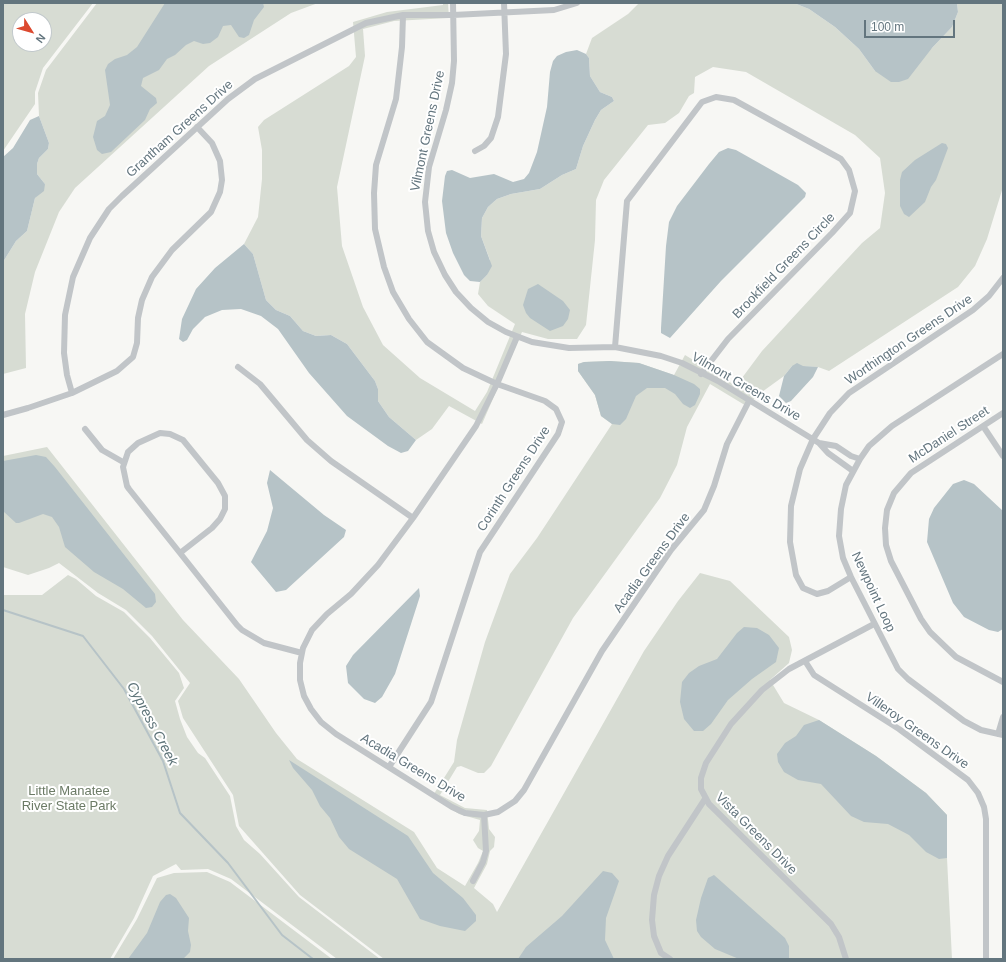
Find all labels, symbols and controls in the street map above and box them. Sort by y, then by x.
north arrow [12,12,52,52]
scale bar [866,12,957,38]
text: 100 m [871,20,904,34]
text: N [34,32,48,45]
street label: Vilmont Greens Drive [408,69,448,193]
street label: Grantham Greens Drive [124,77,236,181]
street label: Brookfield Greens Circle [729,210,839,322]
street label: Worthington Greens Drive [842,292,976,388]
street label: Vilmont Greens Drive [689,349,803,425]
street label: McDaniel Street [906,403,992,467]
street label: Corinth Greens Drive [474,424,554,534]
street label: Acadia Greens Drive [610,510,694,616]
street label: Newpoint Loop [848,549,898,635]
water label: Cypress Creek [123,679,181,769]
street label: Villeroy Greens Drive [862,689,972,773]
street label: Acadia Greens Drive [358,730,468,806]
park label: Little Manatee River State Park [22,783,116,814]
street label: Vista Greens Drive [712,790,800,878]

